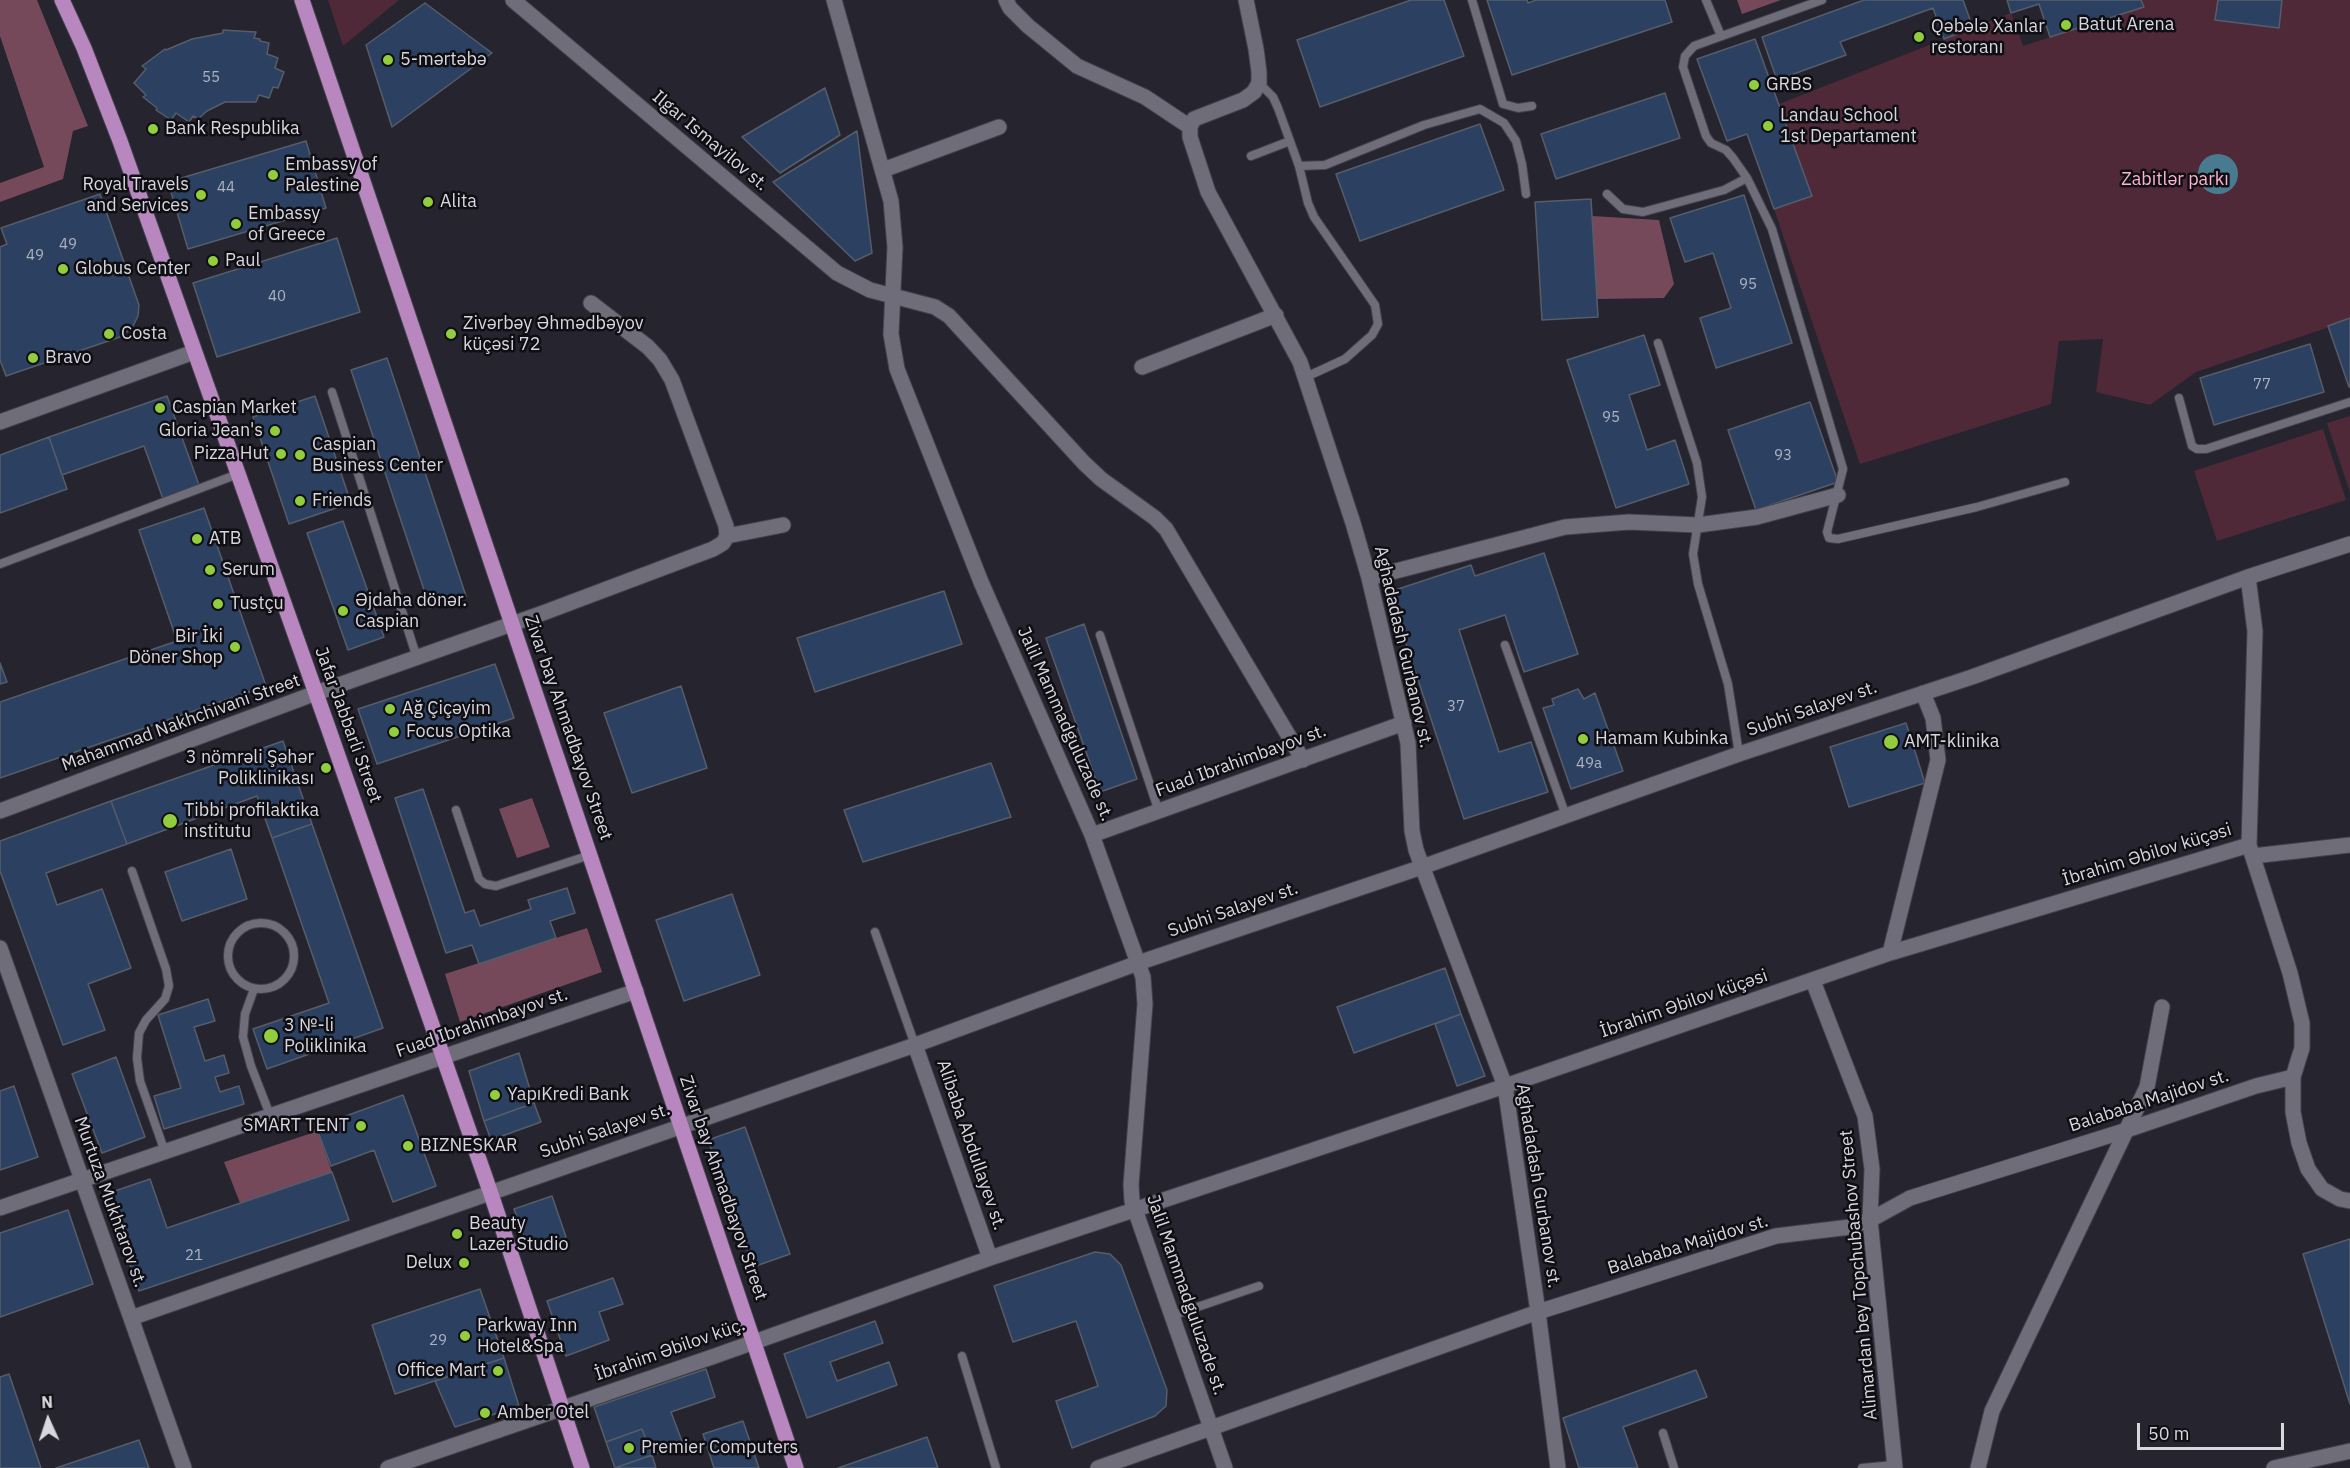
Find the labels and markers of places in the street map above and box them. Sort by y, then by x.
place label: Batut Arena [2078,14,2174,36]
place label: Qəbələ Xanlar restoranı [1931,16,2045,58]
marker: Batut Arena [2059,18,2073,32]
marker: Qəbələ Xanlar restoranı [1912,30,1926,44]
place label: 5-mərtəbə [400,49,487,71]
marker: 5-mərtəbə [381,53,395,67]
place label: GRBS [1766,74,1812,96]
marker: GRBS [1747,78,1761,92]
place label: Landau School 1st Departament [1780,105,1917,148]
place label: Bank Respublika [165,118,300,140]
marker: Landau School 1st Departament [1761,119,1775,133]
marker: Bank Respublika [146,122,160,136]
place label: Embassy of Palestine [285,154,377,196]
marker: Embassy of Palestine [266,168,280,182]
place label: Royal Travels and Services [83,174,189,216]
marker: Royal Travels and Services [194,188,208,202]
place label: Alita [440,191,477,213]
marker: Alita [421,195,435,209]
place label: Embassy of Greece [248,203,326,246]
marker: Embassy of Greece [229,217,243,231]
place label: Paul [225,250,260,272]
marker: Paul [206,254,220,268]
place label: Globus Center [75,258,190,280]
marker: Globus Center [56,262,70,276]
place label: Zivərbəy Əhmədbəyov küçəsi 72 [463,313,644,356]
place label: Costa [121,323,167,345]
marker: Costa [102,327,116,341]
marker: Zivərbəy Əhmədbəyov küçəsi 72 [444,327,458,341]
place label: Bravo [45,347,92,369]
marker: Bravo [26,351,40,365]
place label: Caspian Market [172,397,297,419]
marker: Caspian Market [153,401,167,415]
place label: Gloria Jean's [159,420,263,442]
marker: Gloria Jean's [268,424,282,438]
place label: Caspian Business Center [312,434,443,476]
place label: Pizza Hut [194,443,269,465]
marker: Pizza Hut [274,447,288,461]
marker: Caspian Business Center [293,448,307,462]
place label: Friends [312,490,372,512]
marker: Friends [293,494,307,508]
place label: ATB [209,528,241,550]
marker: ATB [190,532,204,546]
place label: Serum [222,559,275,581]
marker: Serum [203,563,217,577]
place label: Əjdaha dönər. Caspian [355,590,467,632]
place label: Tustçu [230,593,284,615]
marker: Tustçu [211,597,225,611]
marker: Əjdaha dönər. Caspian [336,604,350,618]
place label: Bir İki Döner Shop [129,626,223,668]
marker: Bir İki Döner Shop [228,640,242,654]
place label: Ağ Çiçəyim [402,698,491,720]
marker: Ağ Çiçəyim [383,702,397,716]
place label: Focus Optika [406,721,511,743]
marker: Focus Optika [387,725,401,739]
place label: Hamam Kubinka [1595,728,1728,750]
place label: AMT-klinika [1904,731,1999,753]
marker: Hamam Kubinka [1576,732,1590,746]
marker: AMT-klinika [1882,733,1900,751]
place label: 3 nömrəli Şəhər Poliklinikası [186,747,314,789]
marker: 3 nömrəli Şəhər Poliklinikası [319,761,333,775]
place label: Tibbi profilaktika institutu [184,800,319,842]
marker: Tibbi profilaktika institutu [161,812,179,830]
place label: 3 №-li Poliklinika [284,1015,367,1058]
marker: 3 №-li Poliklinika [262,1027,280,1045]
place label: YapıKredi Bank [507,1084,629,1106]
marker: YapıKredi Bank [488,1088,502,1102]
place label: SMART TENT [243,1115,349,1137]
marker: SMART TENT [354,1119,368,1133]
place label: BIZNESKAR [420,1135,518,1157]
marker: BIZNESKAR [401,1139,415,1153]
place label: Beauty Lazer Studio [469,1213,569,1256]
marker: Beauty Lazer Studio [450,1227,464,1241]
place label: Delux [406,1252,452,1274]
marker: Delux [457,1256,471,1270]
place label: Parkway Inn Hotel&Spa [477,1315,577,1358]
marker: Parkway Inn Hotel&Spa [458,1329,472,1343]
place label: Office Mart [397,1360,486,1382]
marker: Office Mart [491,1364,505,1378]
place label: Amber Otel [497,1402,589,1424]
marker: Amber Otel [478,1406,492,1420]
place label: Premier Computers [641,1437,798,1459]
marker: Premier Computers [622,1441,636,1455]

